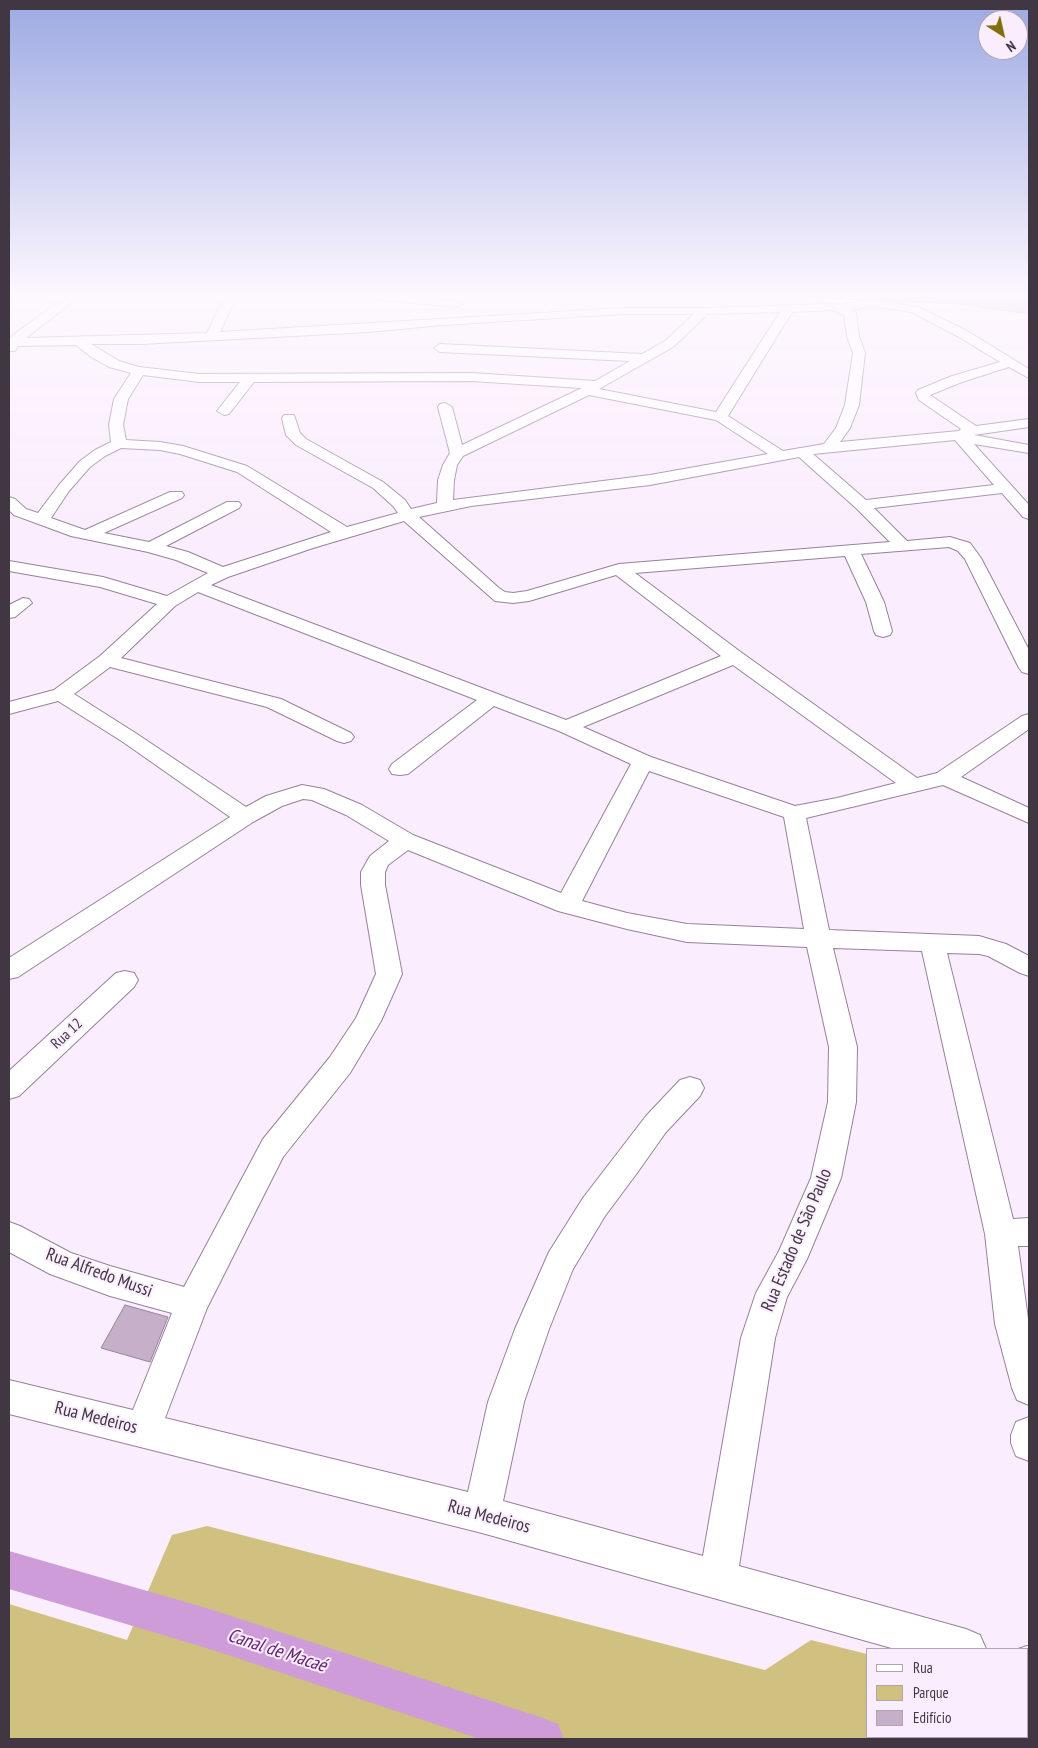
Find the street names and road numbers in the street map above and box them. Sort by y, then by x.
street label: Rua 12 [48,1015,86,1053]
street label: Rua Estado de São Paulo [757,1165,837,1315]
street label: Rua Alfredo Mussi [43,1244,155,1302]
street label: Rua Medeiros [52,1397,140,1439]
street label: Rua Medeiros [445,1496,533,1538]

